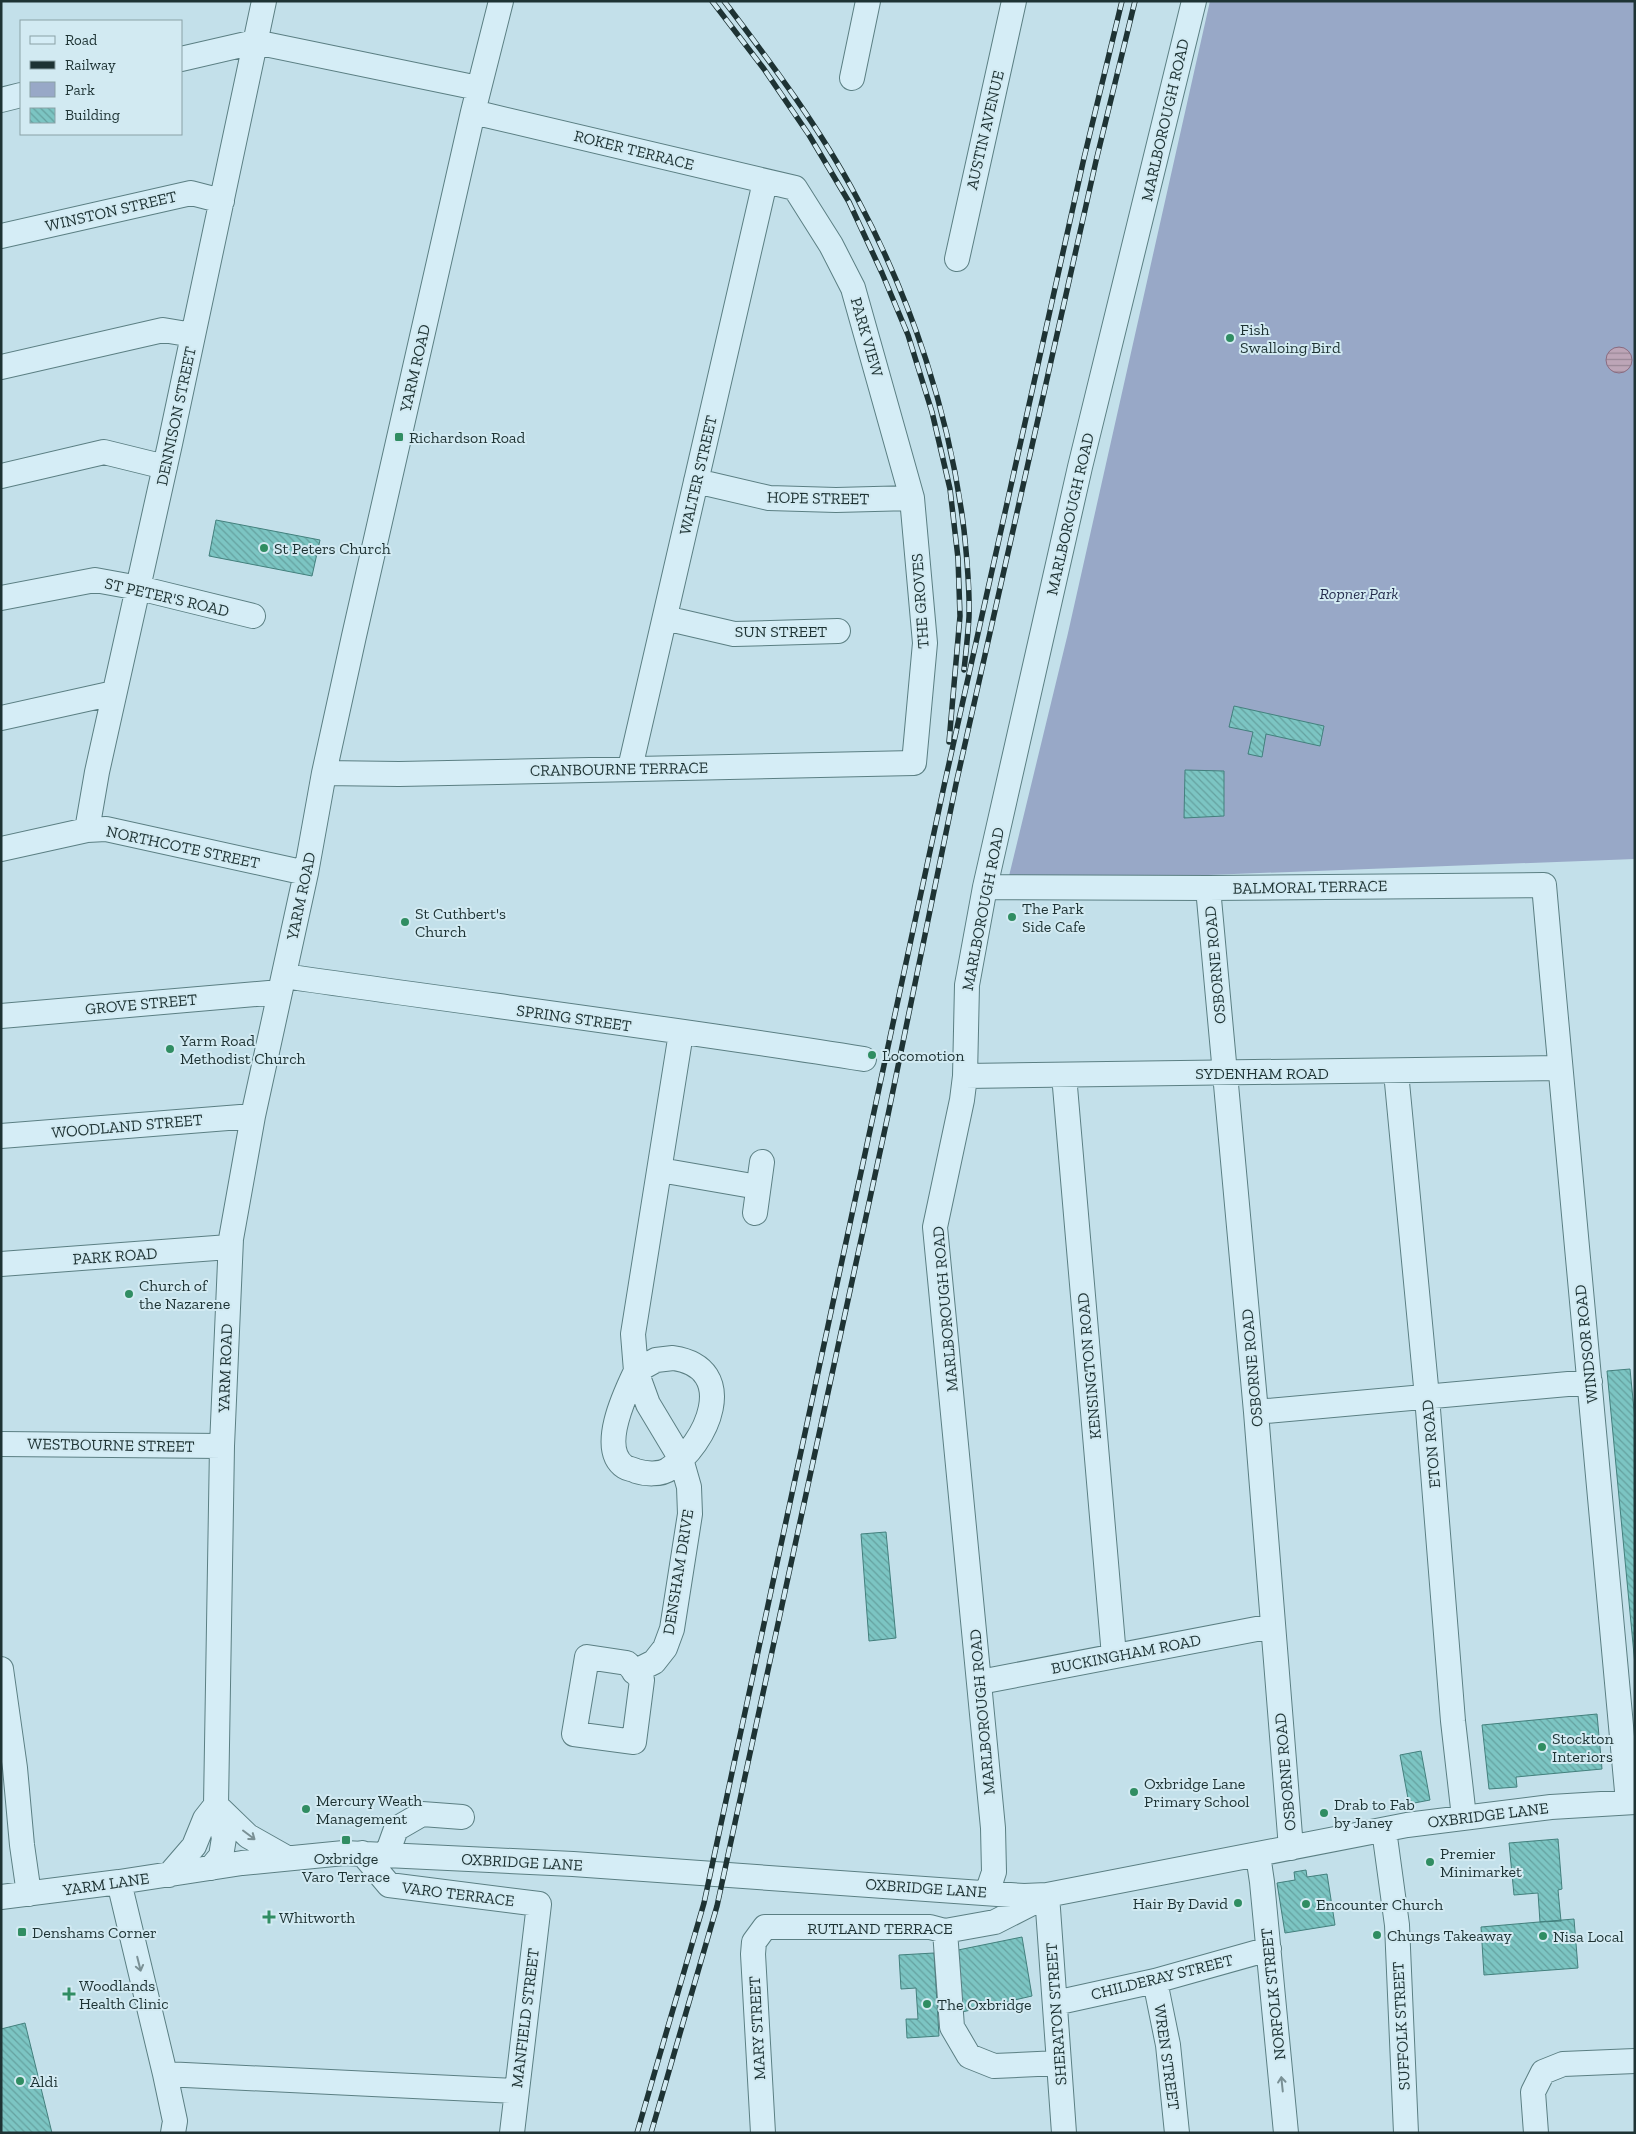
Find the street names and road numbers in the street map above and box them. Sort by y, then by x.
street label: MARLBOROUGH ROAD [1137,37,1193,203]
street label: AUSTIN AVENUE [962,69,1008,191]
street label: ROKER TERRACE [572,126,696,174]
street label: WINSTON STREET [43,187,179,235]
street label: PARK VIEW [847,295,887,379]
street label: YARM ROAD [395,322,434,415]
street label: DENNISON STREET [152,345,200,487]
street label: WALTER STREET [675,413,721,537]
street label: MARLBOROUGH ROAD [1042,431,1098,597]
street label: HOPE STREET [767,488,869,508]
street label: THE GROVES [907,553,933,649]
street label: ST PETER'S ROAD [103,573,231,621]
street label: SUN STREET [735,622,827,641]
street label: CRANBOURNE TERRACE [530,758,708,780]
street label: NORTHCOTE STREET [104,821,262,873]
street label: MARLBOROUGH ROAD [958,826,1008,992]
street label: YARM ROAD [282,850,320,943]
street label: BALMORAL TERRACE [1233,876,1387,898]
street label: OSBORNE ROAD [1200,905,1230,1025]
street label: GROVE STREET [84,990,198,1018]
street label: SPRING STREET [515,1001,633,1035]
street label: SYDENHAM ROAD [1195,1064,1329,1083]
street label: WOODLAND STREET [51,1110,203,1142]
street label: MARLBOROUGH ROAD [928,1225,962,1393]
street label: PARK ROAD [72,1244,158,1268]
street label: WINDSOR ROAD [1570,1284,1602,1404]
street label: KENSINGTON ROAD [1073,1292,1105,1440]
street label: OSBORNE ROAD [1237,1308,1267,1428]
street label: YARM ROAD [214,1323,236,1414]
street label: ETON ROAD [1418,1399,1444,1489]
street label: WESTBOURNE STREET [27,1434,195,1456]
street label: DENSHAM DRIVE [659,1508,697,1636]
street label: MARLBOROUGH ROAD [965,1628,999,1796]
street label: BUCKINGHAM ROAD [1049,1630,1203,1678]
street label: OSBORNE ROAD [1270,1712,1300,1832]
street label: OXBRIDGE LANE [1426,1798,1550,1832]
street label: OXBRIDGE LANE [461,1849,583,1875]
street label: YARM LANE [61,1869,150,1900]
street label: OXBRIDGE LANE [865,1874,987,1902]
street label: VARO TERRACE [400,1878,515,1910]
street label: RUTLAND TERRACE [807,1919,953,1938]
street label: NORFOLK STREET [1257,1927,1289,2061]
street label: SHERATON STREET [1042,1942,1070,2086]
street label: MANFIELD STREET [507,1947,543,2089]
street label: CHILDERAY STREET [1089,1950,1235,2004]
street label: SUFFOLK STREET [1388,1961,1414,2091]
street label: MARY STREET [745,1976,769,2080]
street label: WREN STREET [1150,2003,1184,2111]

